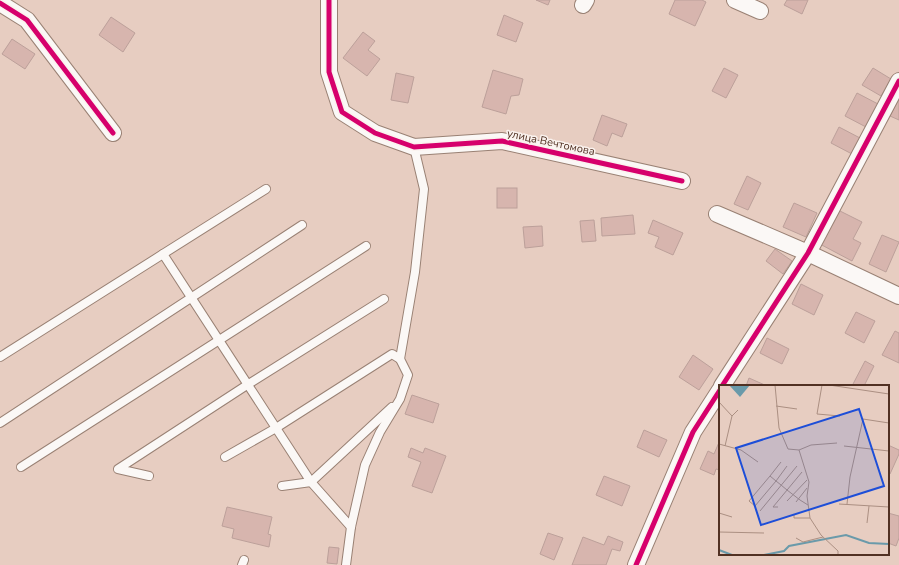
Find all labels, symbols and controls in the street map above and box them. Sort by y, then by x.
street label: улица Вечтомова [506,126,596,159]
inset map [719,385,889,555]

